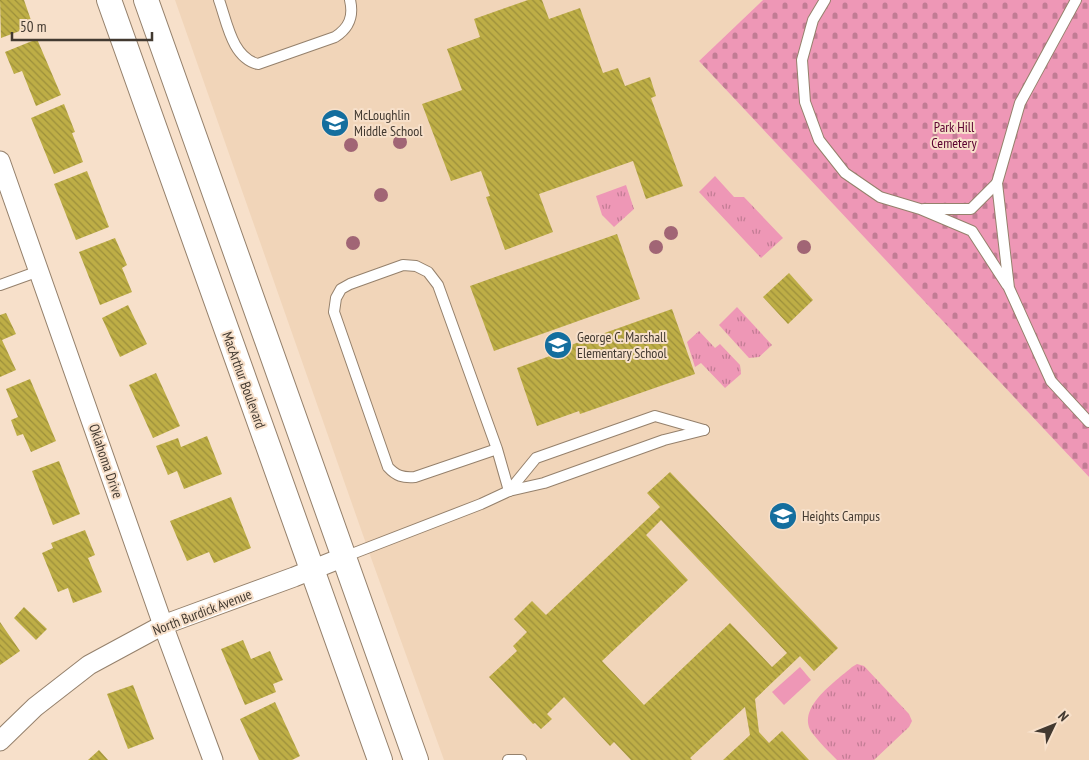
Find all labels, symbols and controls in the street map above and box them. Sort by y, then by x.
scale bar [12,10,152,42]
text: 50 m [20,17,46,36]
place label: McLoughlin Middle School [354,106,423,140]
school or university icon: McLoughlin Middle School [320,108,350,138]
park label: Park Hill Cemetery [931,118,977,152]
place label: George C. Marshall Elementary School [577,328,667,362]
street label: MacArthur Boulevard [218,329,270,431]
school or university icon: George C. Marshall Elementary School [543,330,573,360]
street label: Oklahoma Drive [85,422,127,501]
school or university icon: Heights Campus [768,501,798,531]
place label: Heights Campus [802,507,880,525]
street label: North Burdick Avenue [150,585,254,639]
north arrow [1029,700,1079,750]
text: N [1054,707,1073,725]

